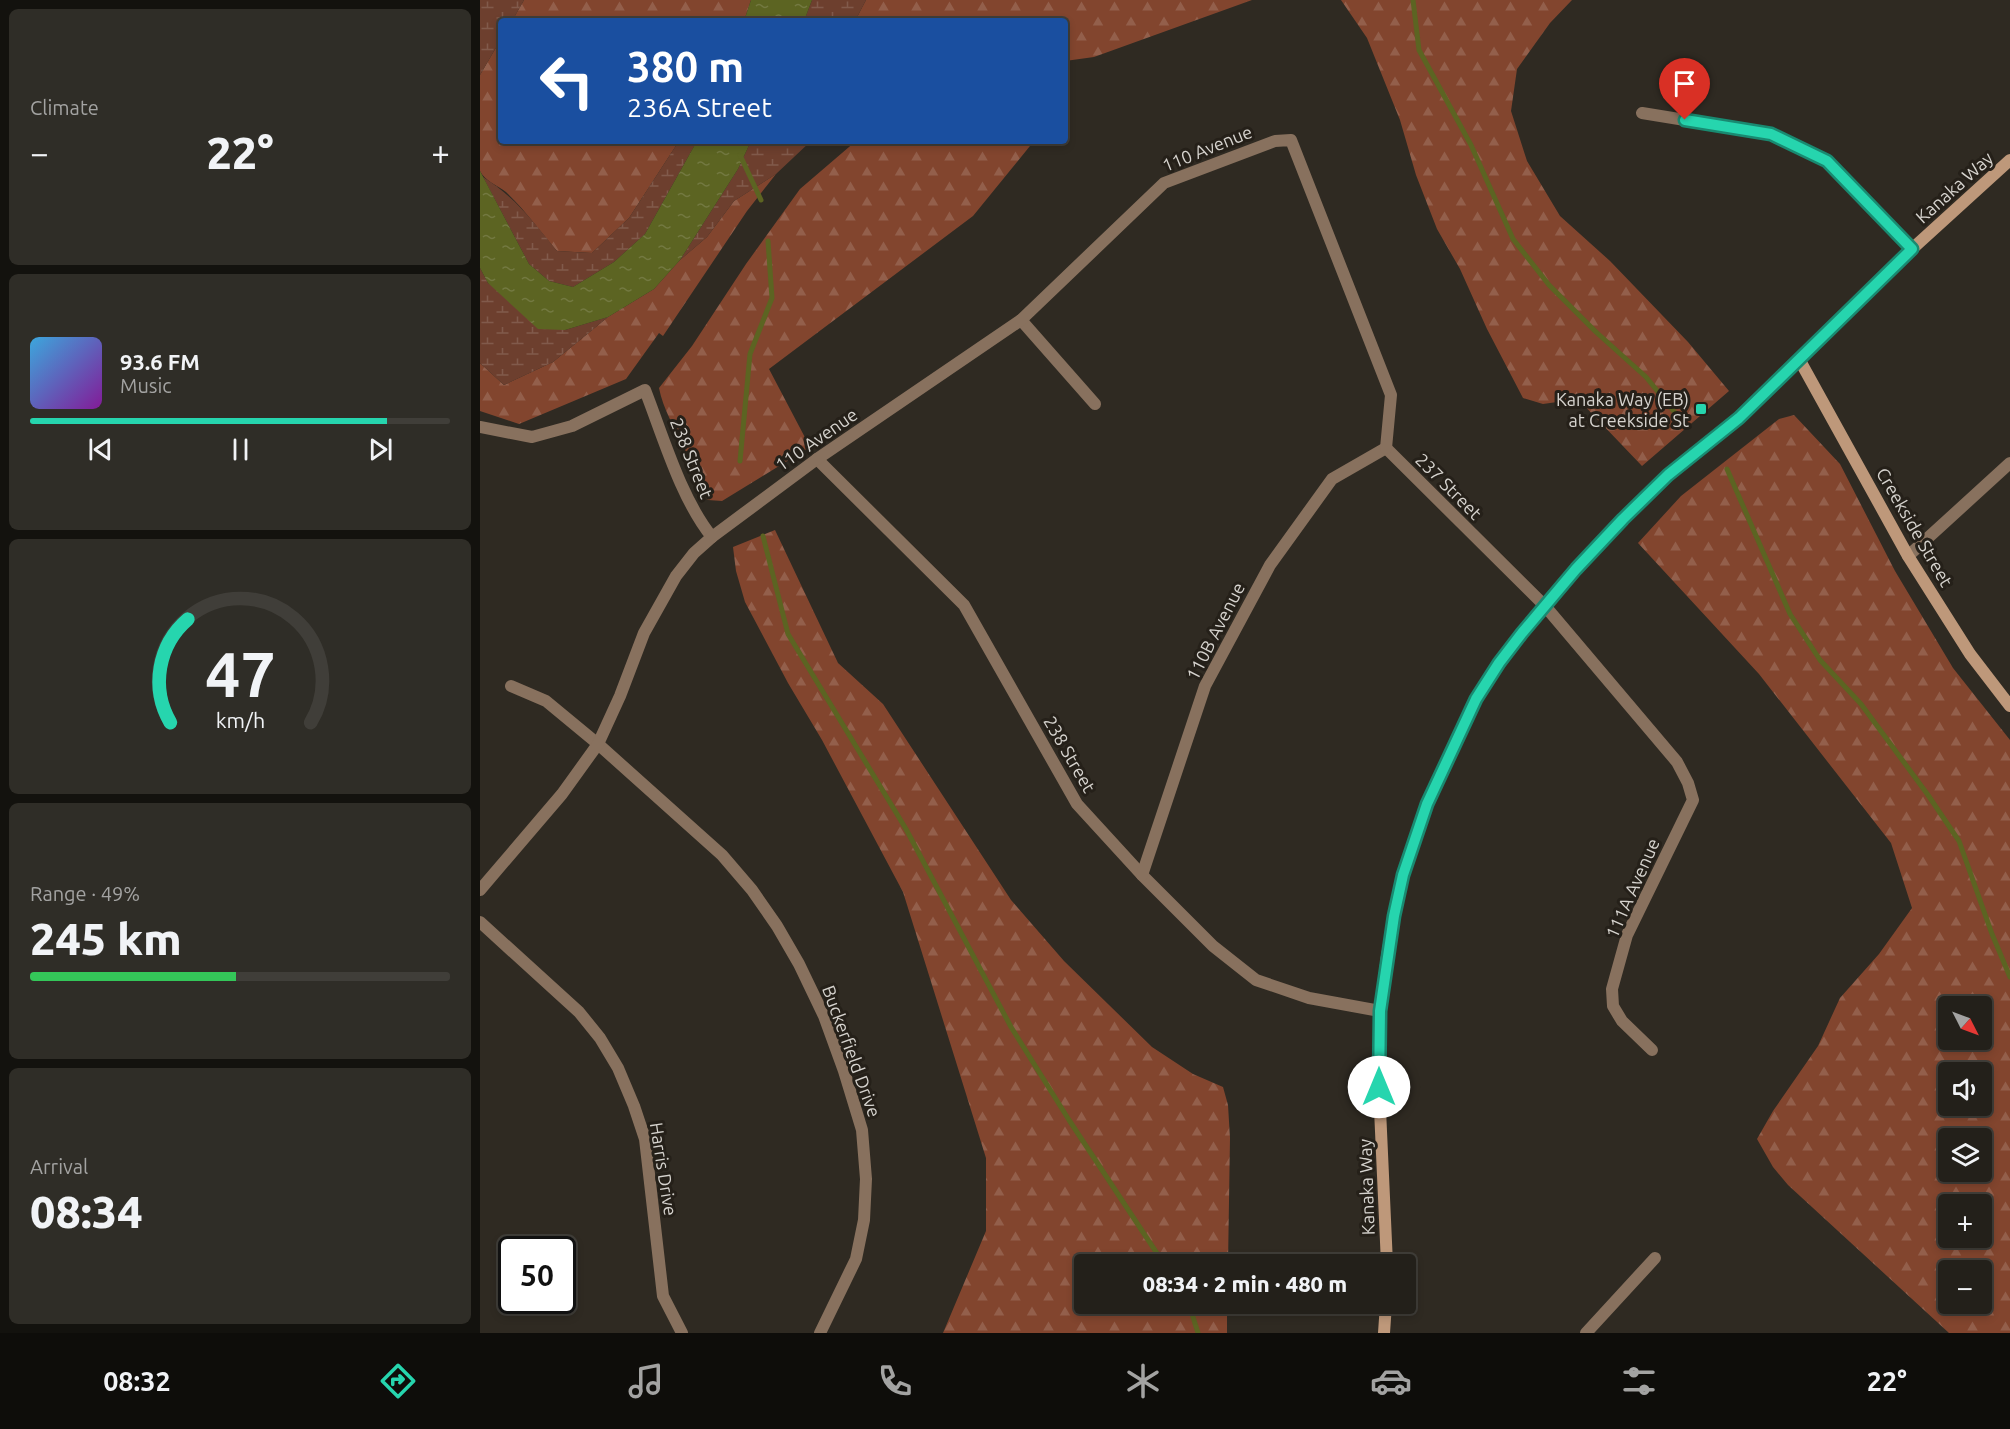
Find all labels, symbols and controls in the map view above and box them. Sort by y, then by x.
icon: left [528,42,606,120]
text: 380 m [627,43,744,90]
pin [1659,58,1710,120]
icon: arrive [1668,67,1701,100]
text: 236A Street [627,92,772,122]
text: Climate [30,96,99,119]
street label: 110 Avenue [1159,121,1255,175]
text: 22° [206,127,274,178]
text: − [30,134,49,171]
text: + [431,134,450,171]
street label: Kanaka Way [1911,147,1997,227]
text: 93.6 FM [120,349,200,374]
text: Music [120,374,172,397]
place label: Kanaka Way (EB) at Creekside St [1556,389,1689,430]
marker: Kanaka Way (EB) at Creekside St [1694,402,1708,416]
street label: 110 Avenue [771,403,861,475]
street label: 238 Street [667,415,717,501]
icon: previous [84,433,117,466]
icon: pause [224,433,257,466]
icon: next [364,433,397,466]
street label: 237 Street [1412,449,1486,523]
street label: Creekside Street [1873,464,1957,590]
street label: 110B Avenue [1182,579,1248,683]
text: 47 [205,640,275,710]
text: km/h [215,709,265,733]
street label: 238 Street [1040,712,1100,796]
street label: 111A Avenue [1601,835,1663,941]
text: Range · 49% [30,882,140,905]
text: 245 km [30,913,182,964]
street label: Buckerfield Drive [819,982,885,1120]
north arrow [1938,996,1992,1050]
map controls [1938,996,1992,1314]
position arrow [1347,1055,1411,1119]
button: sound [1938,1062,1992,1116]
street label: Harris Drive [647,1121,681,1217]
button: layers [1938,1128,1992,1182]
street label: Kanaka Way [1354,1138,1378,1236]
text: Arrival [30,1155,88,1178]
text: 08:34 [30,1186,143,1237]
button: + [1938,1194,1992,1248]
speed limit sign: 50 [498,1236,576,1314]
button: − [1938,1260,1992,1314]
text: 08:34 · 2 min · 480 m [1143,1271,1347,1296]
icon: directions [377,1360,419,1402]
icon: music [625,1360,667,1402]
icon: phone [874,1360,916,1402]
icon: climate [1122,1360,1164,1402]
icon: car [1370,1360,1412,1402]
icon: filters [1618,1360,1660,1402]
text: 08:32 [103,1366,171,1396]
text: 22° [1867,1366,1907,1396]

